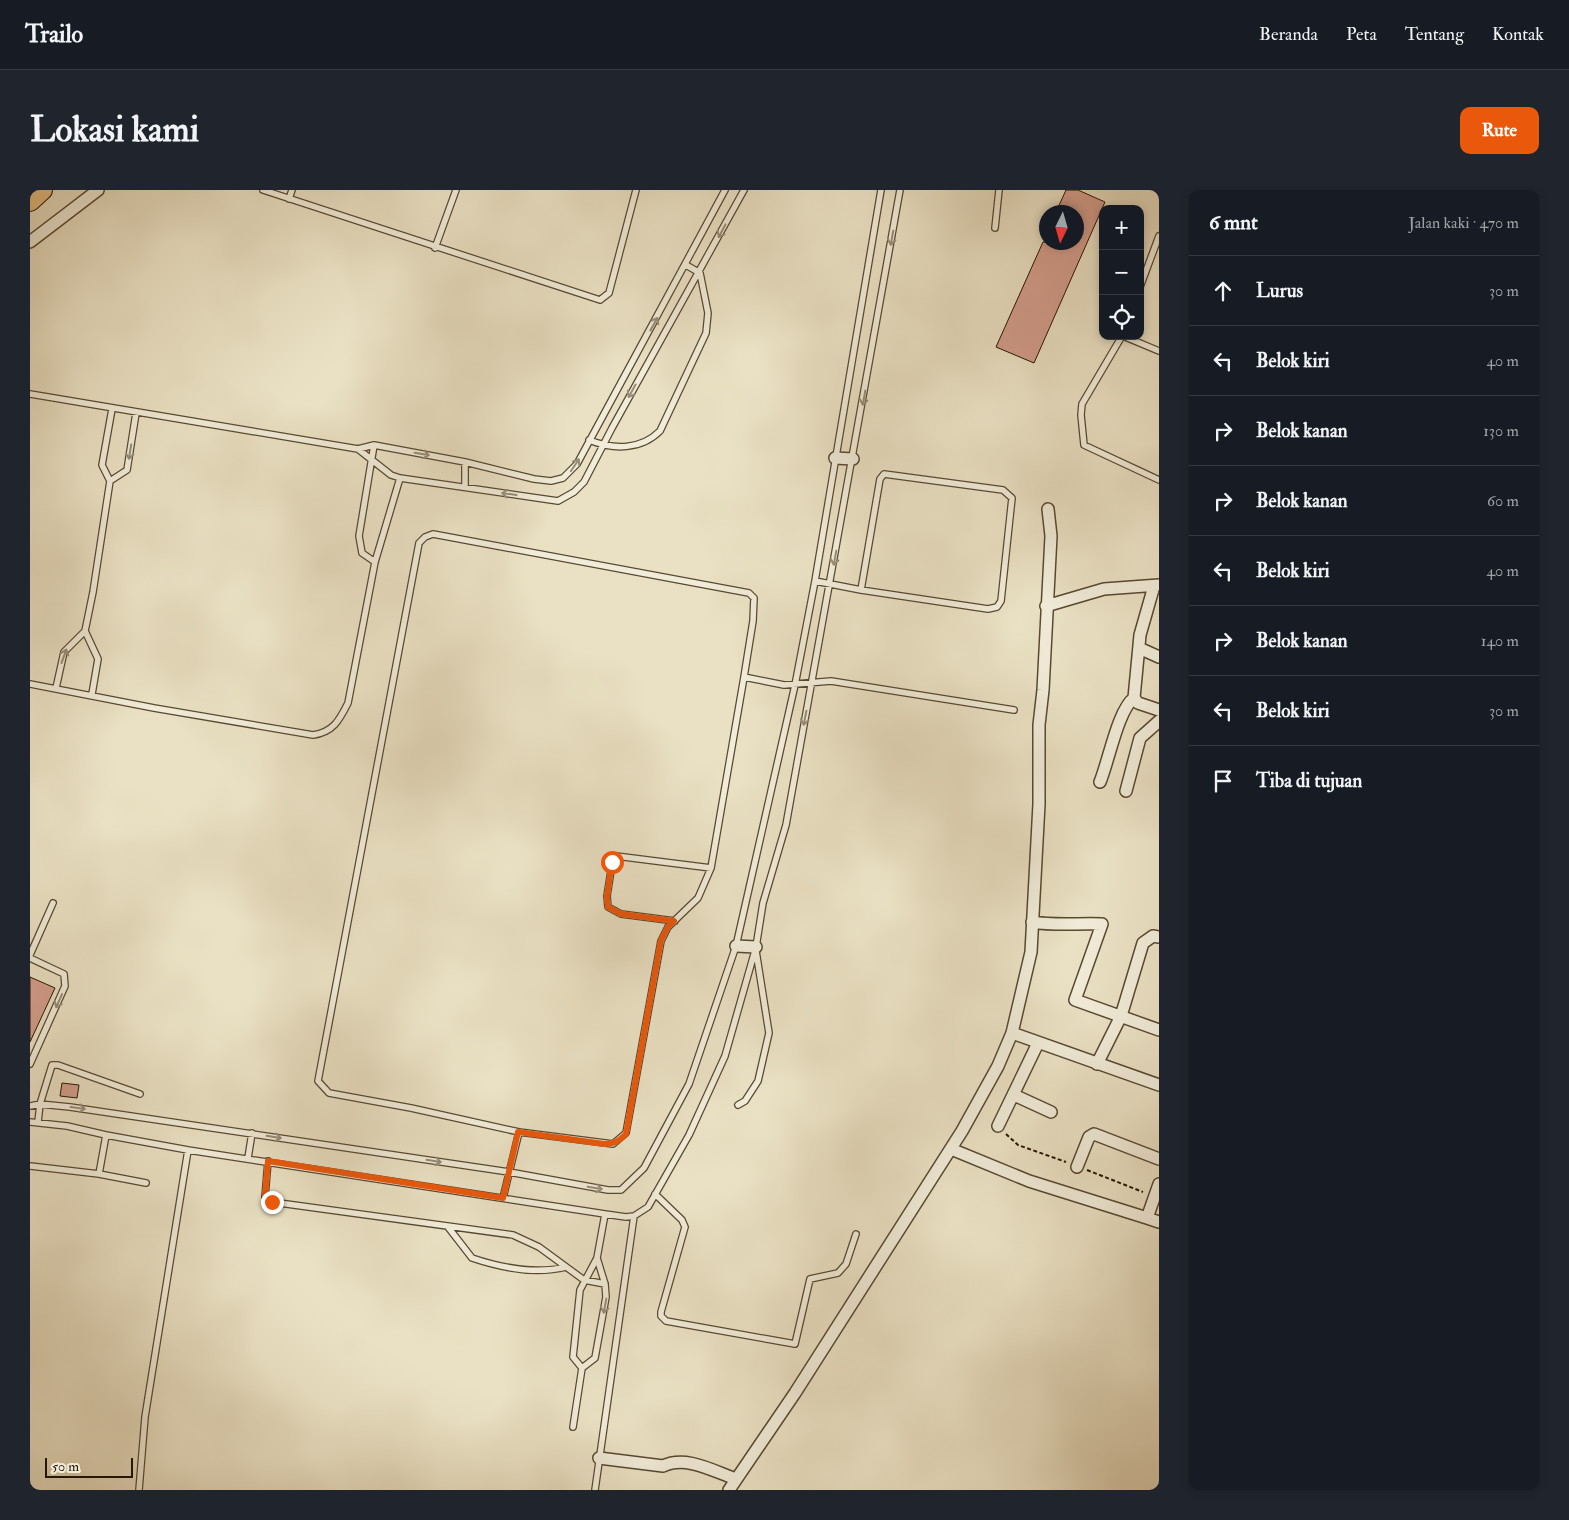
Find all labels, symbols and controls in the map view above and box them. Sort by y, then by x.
text: Trailo [25,19,83,50]
text: Beranda [1259,23,1318,46]
text: Peta [1346,23,1377,46]
text: Tentang [1405,23,1464,46]
text: Kontak [1492,23,1544,46]
button: Rute [1460,107,1539,154]
text: Lokasi kami [30,108,199,152]
north arrow [1039,205,1084,250]
map controls [1099,205,1144,340]
button: + [1099,205,1144,250]
text: 6 mnt [1209,209,1258,236]
text: Jalan kaki · 470 m [1409,213,1519,233]
one-way arrow [717,224,727,239]
one-way arrow [886,230,896,246]
button: − [1099,250,1144,295]
icon: ahead [1209,277,1237,305]
text: Lurus [1256,279,1303,303]
text: 30 m [1489,281,1519,301]
button: locate [1099,295,1144,340]
one-way arrow [649,316,659,331]
icon: left [1209,347,1237,375]
text: Belok kiri [1256,349,1330,373]
text: 40 m [1486,351,1519,371]
one-way arrow [627,383,636,398]
one-way arrow [858,390,868,406]
icon: right [1209,417,1237,445]
text: Belok kanan [1256,419,1347,443]
text: 130 m [1483,421,1519,441]
one-way arrow [125,443,135,459]
one-way arrow [413,449,429,459]
one-way arrow [570,459,580,473]
icon: right [1209,487,1237,515]
one-way arrow [502,489,518,499]
text: Belok kanan [1256,489,1347,513]
text: 60 m [1487,491,1519,511]
one-way arrow [830,550,840,566]
icon: left [1209,557,1237,585]
text: Belok kiri [1256,559,1330,583]
text: 40 m [1486,561,1519,581]
icon: right [1209,627,1237,655]
text: Belok kanan [1256,629,1347,653]
text: 140 m [1481,631,1519,651]
one-way arrow [60,649,69,664]
icon: left [1209,697,1237,725]
text: Belok kiri [1256,699,1330,723]
text: 30 m [1489,701,1519,721]
one-way arrow [800,709,810,725]
icon: arrive [1209,767,1237,795]
text: Tiba di tujuan [1256,769,1362,793]
route start [601,851,624,874]
one-way arrow [53,993,63,1008]
one-way arrow [70,1103,86,1113]
one-way arrow [265,1132,281,1142]
one-way arrow [426,1156,442,1166]
one-way arrow [586,1183,602,1193]
route end [261,1191,284,1214]
one-way arrow [599,1297,609,1313]
scale bar [45,1455,132,1478]
text: 50 m [52,1458,79,1475]

